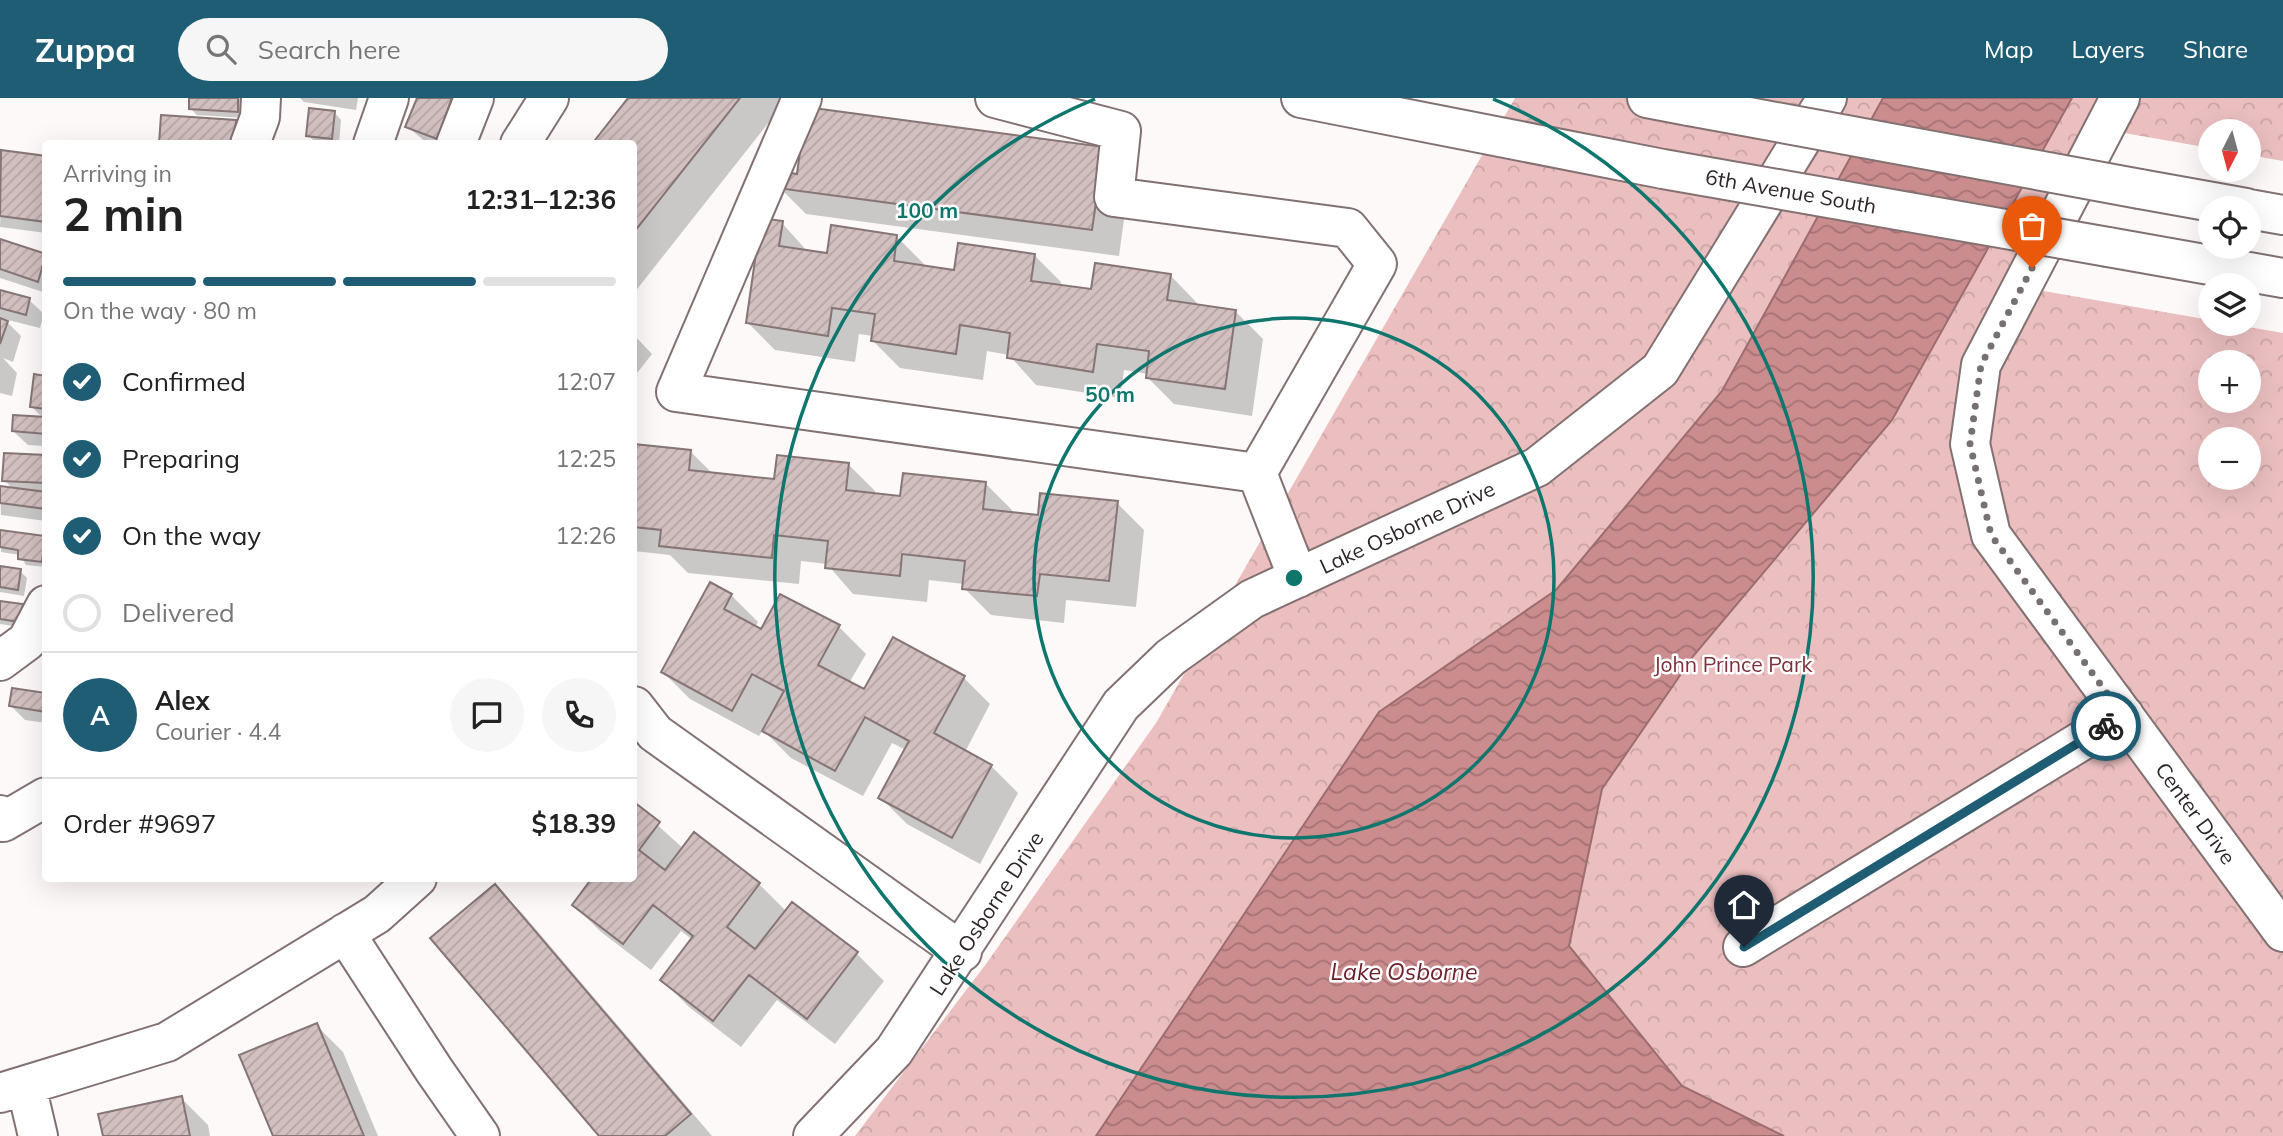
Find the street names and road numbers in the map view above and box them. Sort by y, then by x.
street label: 6th Avenue South [1703,163,1879,219]
street label: Lake Osborne Drive [1315,475,1499,579]
street label: Center Drive [2150,757,2242,869]
street label: Lake Osborne Drive [923,826,1049,1000]

